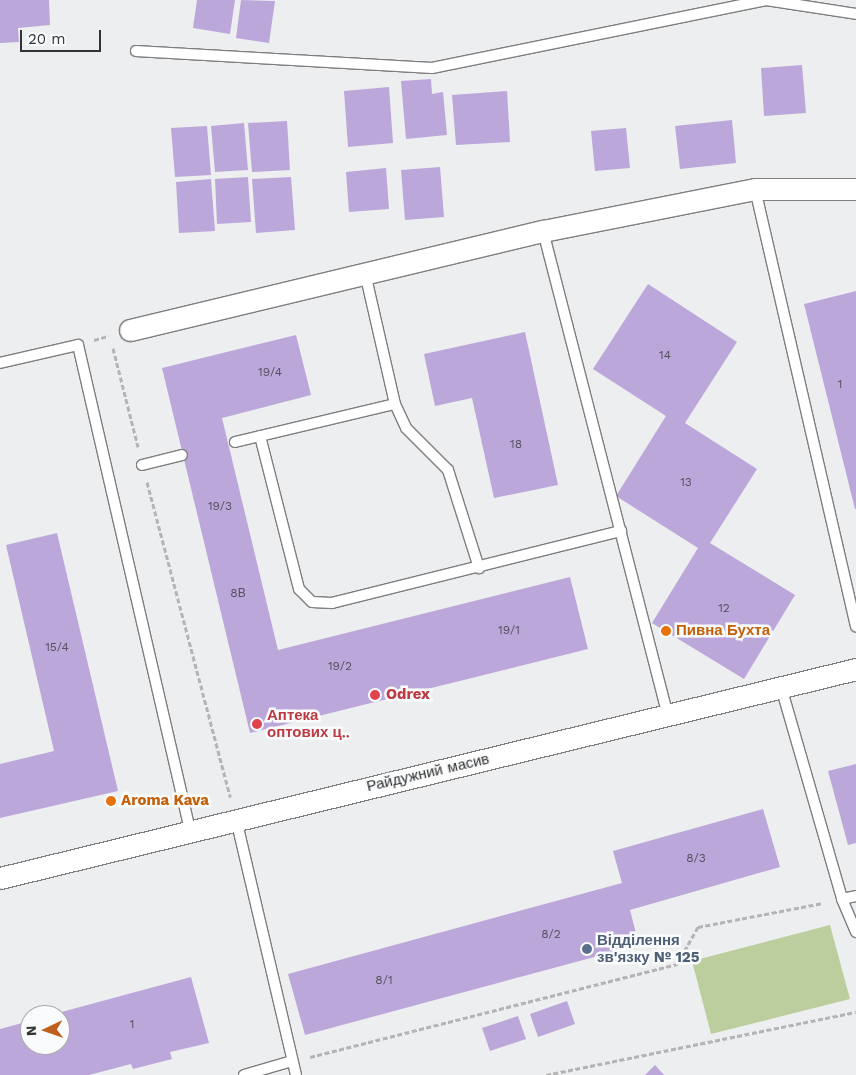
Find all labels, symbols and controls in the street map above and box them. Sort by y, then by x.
scale bar [22,20,104,52]
text: 20 m [28,30,66,48]
house number: 14 [659,349,671,363]
house number: 19/4 [258,366,282,380]
house number: 1 [838,378,842,392]
house number: 18 [510,438,522,452]
house number: 13 [680,476,692,490]
house number: 19/3 [208,500,232,514]
house number: 8В [230,587,246,601]
house number: 12 [718,602,730,616]
place label: Пивна Бухта [676,622,770,640]
house number: 19/1 [498,624,520,638]
marker: Пивна Бухта [660,625,672,637]
house number: 15/4 [45,641,69,655]
house number: 19/2 [328,660,352,674]
place label: Odrex [386,686,430,704]
marker: Odrex [368,688,382,702]
place label: Аптека оптових ц‥ [267,706,350,741]
marker: Аптека оптових ц‥ [251,718,263,730]
street label: Райдужний масив [365,750,491,796]
place label: Aroma Kava [121,792,209,810]
marker: Aroma Kava [105,795,117,807]
house number: 8/3 [686,852,706,866]
house number: 8/2 [541,928,561,942]
place label: Відділення зв'язку № 125 [597,931,700,966]
marker: Відділення зв'язку № 125 [581,943,593,955]
house number: 8/1 [375,974,393,988]
north arrow [20,1005,70,1055]
house number: 1 [130,1018,134,1032]
text: N [23,1025,39,1036]

